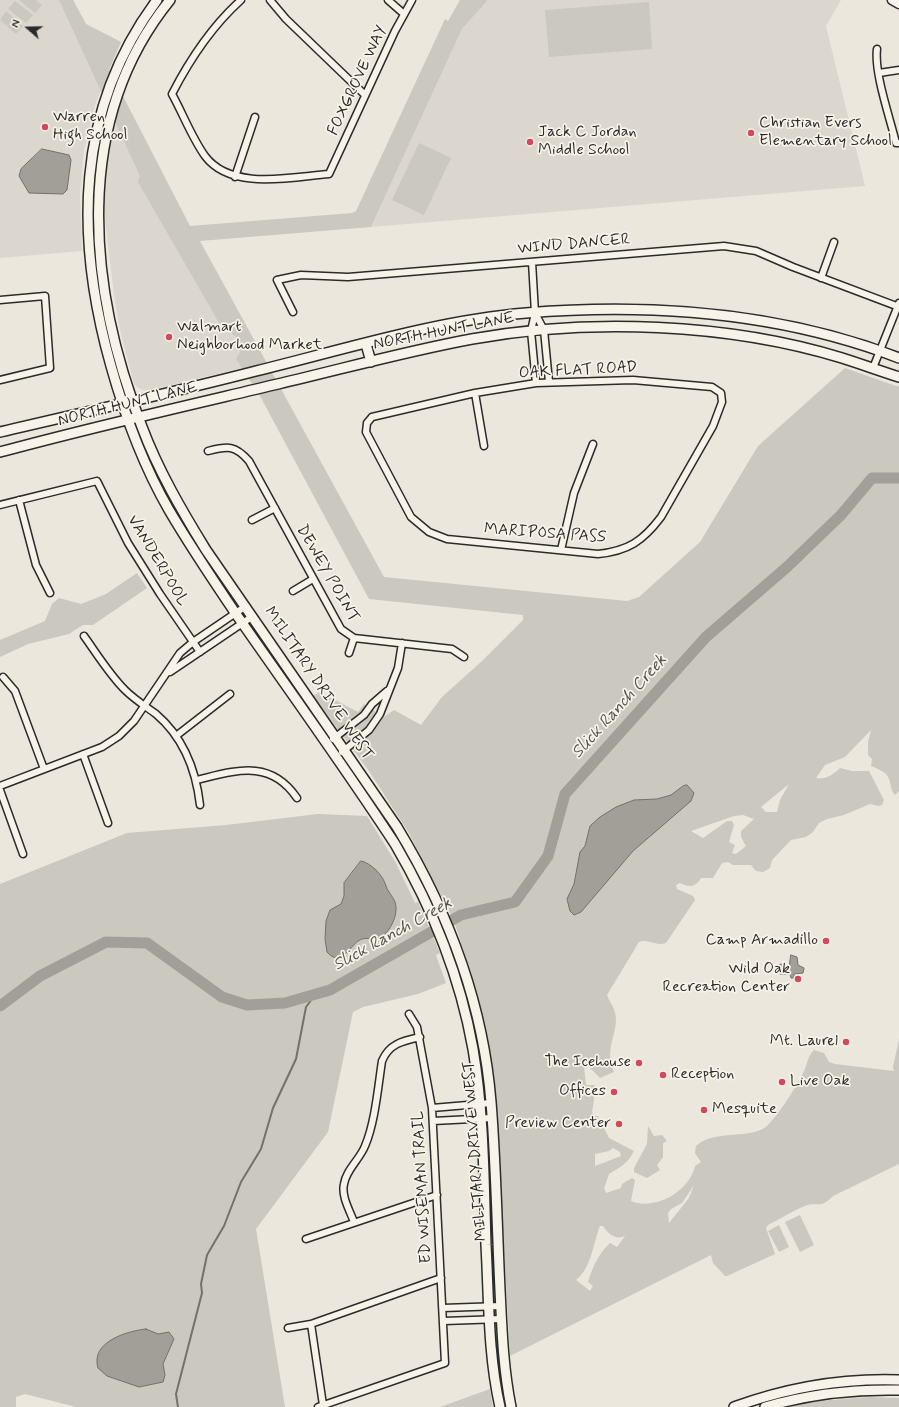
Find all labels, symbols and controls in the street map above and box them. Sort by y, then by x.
north arrow [8,8,48,48]
text: N [9,18,25,30]
street label: FOXGROVE WAY [324,23,392,139]
place label: Warren High School [53,108,128,146]
place label: Christian Evers Elementary School [759,114,892,152]
marker: Warren High School [40,122,50,132]
place label: Jack C Jordan Middle School [538,123,637,161]
marker: Christian Evers Elementary School [746,128,756,138]
marker: Jack C Jordan Middle School [525,137,535,147]
street label: WIND DANCER [517,231,631,259]
street label: NORTH HUNT LANE [372,309,516,355]
place label: Walmart Neighborhood Market [177,318,322,356]
marker: Walmart Neighborhood Market [164,332,174,342]
street label: OAK FLAT ROAD [518,358,638,384]
street label: NORTH HUNT LANE [56,378,200,432]
street label: VANDERPOOL [122,512,192,610]
street label: MARIPOSA PASS [483,520,607,548]
street label: DEWEY POINT [291,522,363,626]
street label: MILITARY DRIVE WEST [259,604,377,764]
water label: Slick Ranch Creek [568,651,672,763]
water label: Slick Ranch Creek [330,894,456,976]
place label: Camp Armadillo [705,931,818,951]
marker: Camp Armadillo [821,936,831,946]
place label: Wild Oak Recreation Center [663,960,790,998]
marker: Wild Oak Recreation Center [793,974,803,984]
place label: Mt. Laurel [770,1032,838,1052]
marker: Mt. Laurel [841,1037,851,1047]
place label: The Icehouse [544,1053,631,1073]
marker: The Icehouse [634,1058,644,1068]
street label: MILITARY DRIVE WEST [460,1060,492,1242]
place label: Reception [671,1065,734,1085]
marker: Reception [658,1070,668,1080]
place label: Live Oak [790,1072,850,1092]
marker: Live Oak [777,1077,787,1087]
place label: Offices [559,1082,606,1102]
marker: Offices [609,1087,619,1097]
place label: Mesquite [712,1100,777,1120]
marker: Mesquite [699,1105,709,1115]
street label: ED WISEMAN TRAIL [409,1110,437,1264]
place label: Preview Center [505,1114,611,1134]
marker: Preview Center [614,1119,624,1129]

